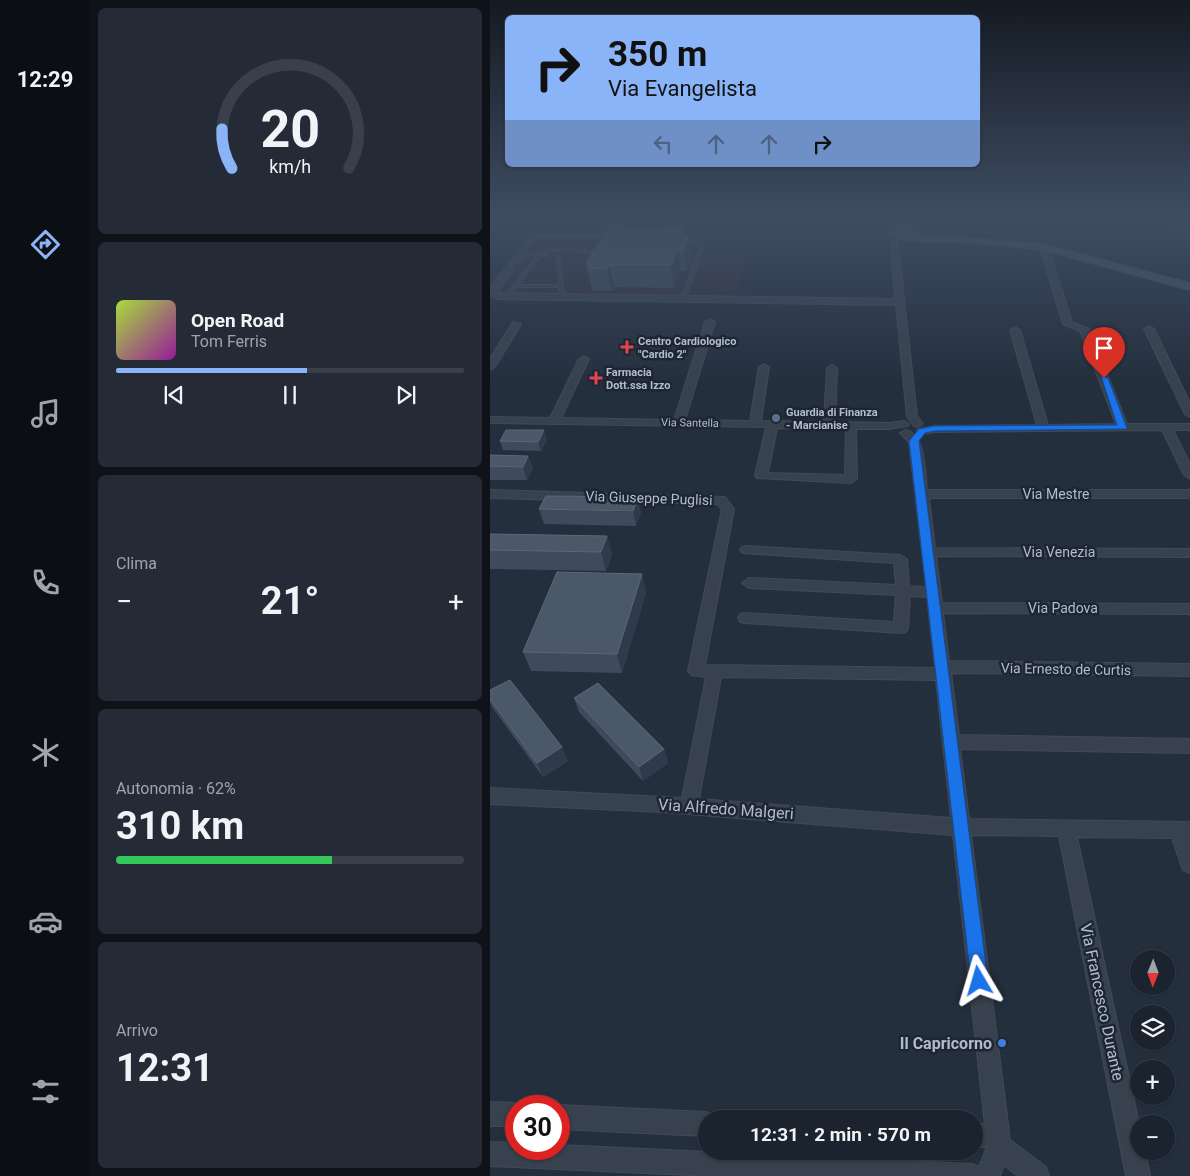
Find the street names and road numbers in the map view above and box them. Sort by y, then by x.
street label: Via Santella [661,416,719,430]
street label: Via Mestre [1023,486,1089,502]
street label: Via Giuseppe Puglisi [585,488,713,508]
street label: Via Venezia [1023,544,1095,560]
street label: Via Padova [1028,600,1098,616]
street label: Via Ernesto de Curtis [1001,660,1131,678]
street label: Via Alfredo Malgeri [658,795,794,823]
street label: Via Francesco Durante [1076,922,1128,1082]

